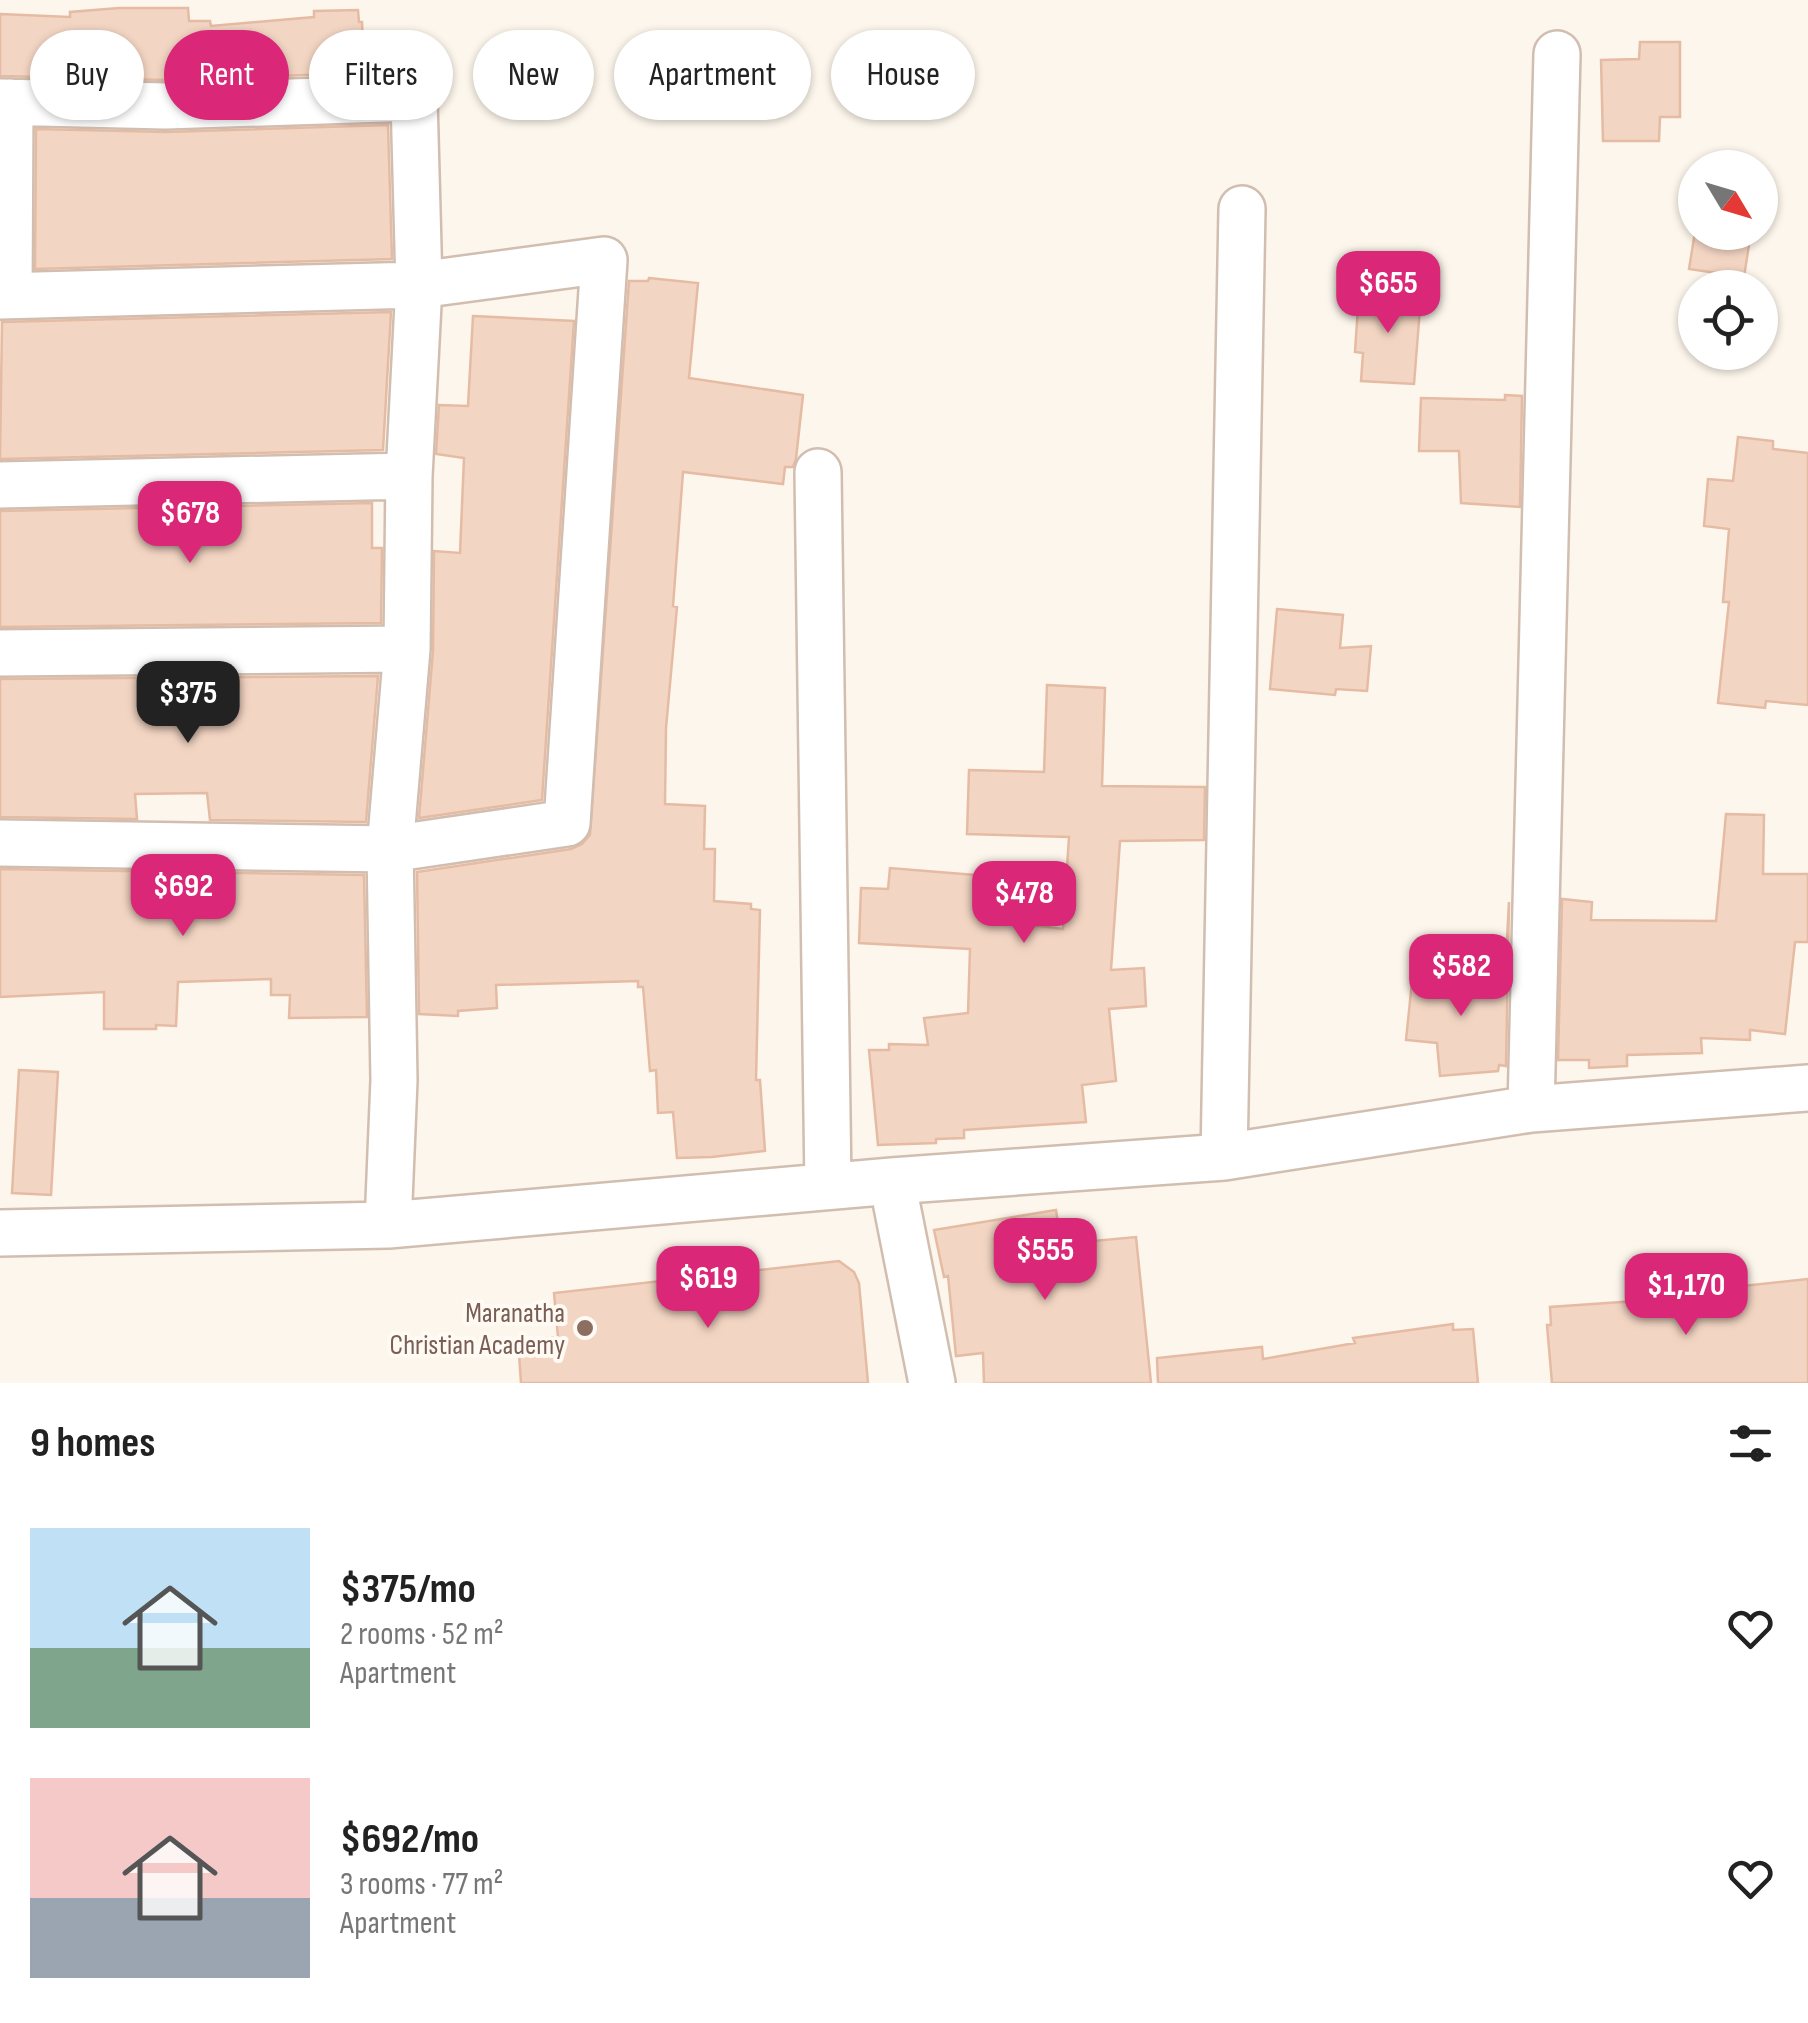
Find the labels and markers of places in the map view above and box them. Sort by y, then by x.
pin: $655 [1329,251,1447,336]
pin: $678 [131,481,249,566]
pin: $375 [129,661,247,746]
pin: $692 [124,854,242,939]
pin: $478 [965,861,1083,946]
pin: $582 [1402,934,1520,1019]
pin: $555 [986,1218,1104,1303]
pin: $619 [649,1246,767,1331]
pin: $1,170 [1605,1253,1767,1338]
place label: Maranatha Christian Academy [390,1297,565,1362]
marker: Maranatha Christian Academy [574,1317,596,1339]

